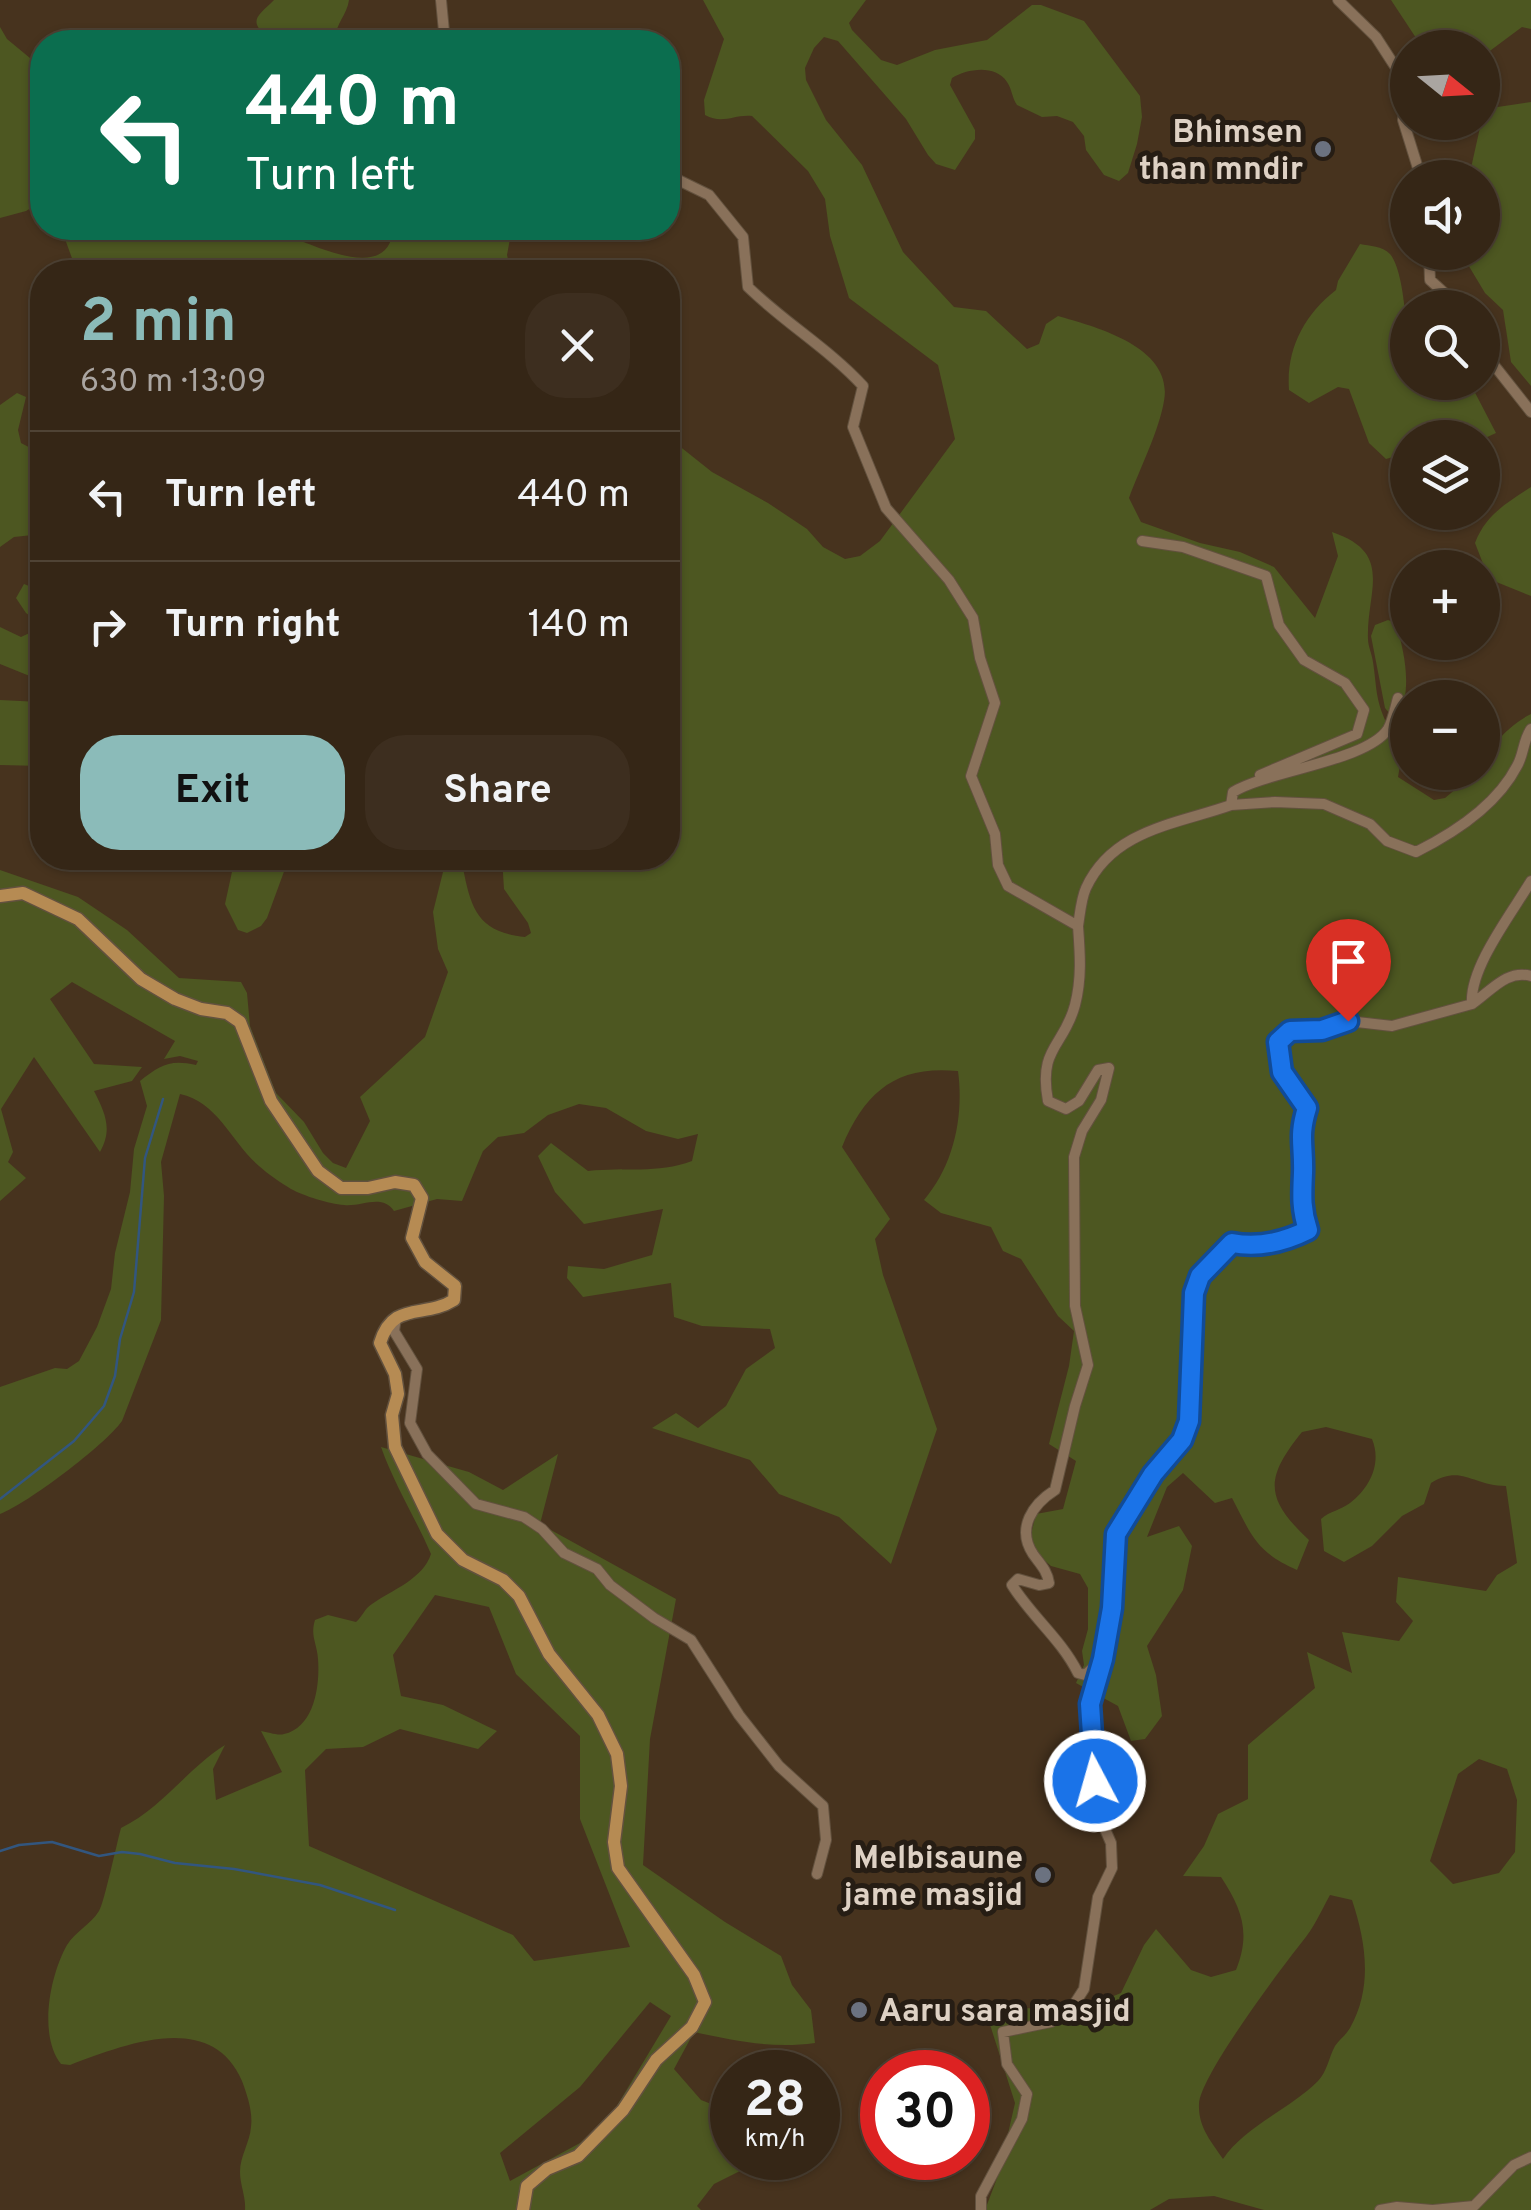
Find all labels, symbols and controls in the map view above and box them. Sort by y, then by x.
north arrow [1390,30,1500,140]
map controls [1390,30,1500,790]
text: 440 m [245,62,460,151]
icon: left [80,70,210,200]
place label: Bhimsen than mndir [1139,114,1303,191]
marker: Bhimsen than mndir [1312,138,1334,160]
text: Turn left [245,149,416,206]
button: sound [1390,160,1500,270]
text: 2 min [80,287,237,363]
button: search [1390,290,1500,400]
button: close [525,293,630,398]
text: 630 m · 13:09 [80,363,266,403]
button: layers [1390,420,1500,530]
icon: left [80,469,135,524]
text: Turn left [165,472,317,521]
text: 440 m [517,472,630,521]
button: + [1390,550,1500,660]
icon: right [80,599,135,654]
text: Turn right [165,602,340,651]
text: 140 m [527,602,630,651]
button: − [1390,680,1500,790]
button: Exit [80,735,345,850]
button: Share [365,735,630,850]
pin [1306,919,1391,1022]
icon: arrive [1321,934,1376,989]
position arrow [1043,1729,1147,1833]
place label: Melbisaune jame masjid [842,1840,1023,1917]
marker: Melbisaune jame masjid [1032,1864,1054,1886]
place label: Aaru sara masjid [879,1993,1131,2033]
marker: Aaru sara masjid [848,1999,870,2021]
speed limit sign: 30 [860,2050,990,2180]
text: 28 [744,2071,806,2134]
text: km/h [745,2124,805,2156]

